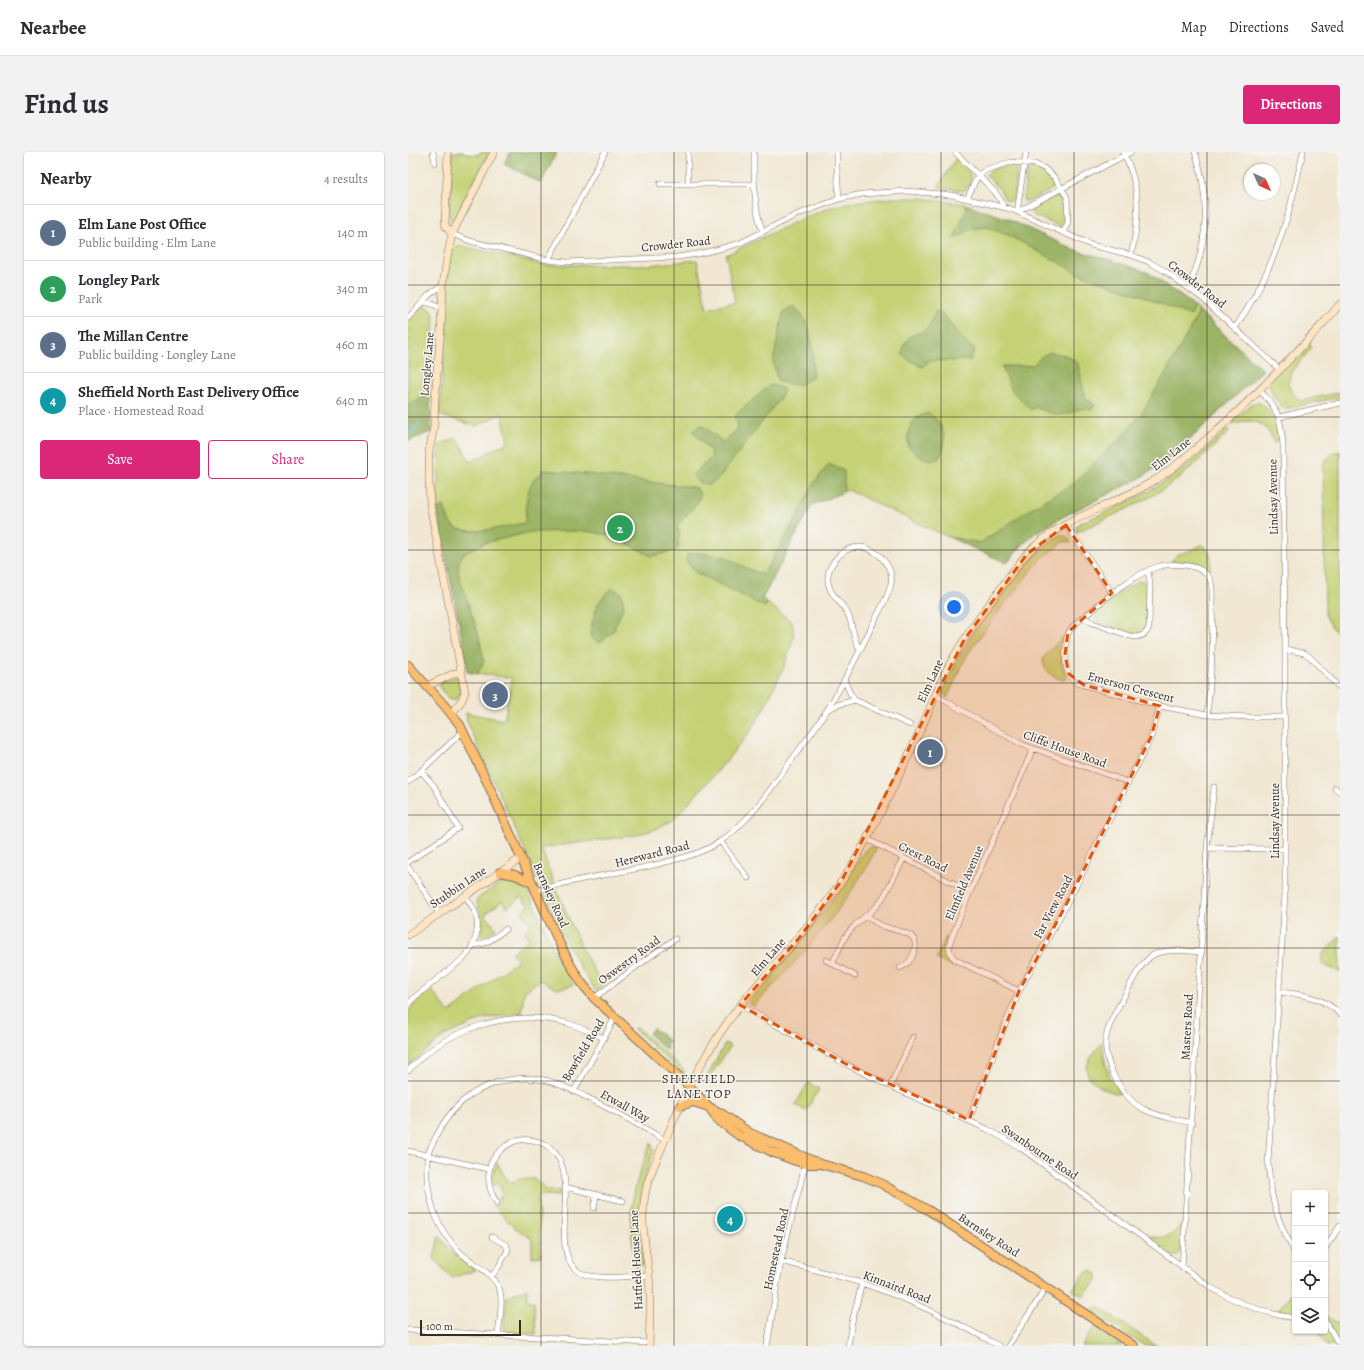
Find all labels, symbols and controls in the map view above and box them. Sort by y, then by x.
text: Nearbee [20,15,86,41]
text: Map [1181,18,1207,37]
text: Directions [1229,18,1289,37]
text: Saved [1311,18,1344,37]
text: Find us [24,85,109,123]
button: Directions [1243,85,1340,124]
north arrow [1244,164,1280,200]
text: Nearby [40,167,91,190]
text: 4 results [324,170,368,187]
text: Elm Lane Post Office [78,214,206,234]
text: 1 [51,224,55,241]
text: 140 m [337,224,368,241]
street label: Crowder Road [641,232,712,256]
text: Public building · Elm Lane [78,234,216,251]
street label: Crowder Road [1165,256,1230,312]
text: Longley Park [78,270,160,290]
text: 2 [50,280,56,297]
text: 340 m [336,280,368,297]
text: Park [78,290,102,307]
text: The Millan Centre [78,326,188,346]
street label: Longley Lane [416,331,438,397]
text: 3 [50,336,56,353]
text: 460 m [336,336,368,353]
text: Public building · Longley Lane [78,346,236,363]
text: Sheffield North East Delivery Office [78,382,299,402]
text: 4 [50,392,56,409]
text: 640 m [336,392,368,409]
text: Place · Homestead Road [78,402,204,419]
street label: Elm Lane [1148,434,1194,474]
button: Save [40,440,200,479]
button: Share [208,440,368,479]
street label: Lindsay Avenue [1264,459,1282,535]
pin: 2 [607,513,633,543]
your location [944,597,964,617]
street label: Elm Lane [913,657,947,705]
street label: Emerson Crescent [1086,668,1176,706]
pin: 3 [482,680,508,710]
street label: Cliffe House Road [1021,726,1109,772]
pin: 1 [917,737,943,767]
street label: Lindsay Avenue [1267,783,1283,859]
street label: Hereward Road [613,837,691,871]
street label: Crest Road [896,838,951,876]
street label: Elmfield Avenue [941,843,987,923]
street label: Barnsley Road [530,860,573,931]
street label: Stubbin Lane [427,862,489,912]
street label: Far View Road [1030,872,1077,941]
street label: Oswestry Road [595,932,664,988]
street label: Elm Lane [747,934,789,980]
street label: Masters Road [1177,993,1197,1061]
street label: Bowfield Road [558,1015,608,1084]
district label: SHEFFIELD LANE TOP [662,1070,736,1102]
street label: Etwall Way [597,1086,653,1126]
street label: Swanbourne Road [999,1120,1082,1184]
map controls [1292,1190,1328,1334]
button: + [1292,1190,1328,1226]
pin: 4 [717,1204,743,1234]
street label: Homestead Road [759,1206,793,1292]
street label: Barnsley Road [955,1209,1023,1261]
street label: Hatfield House Lane [625,1210,647,1310]
button: − [1292,1226,1328,1262]
button: locate [1292,1262,1328,1298]
street label: Kinnaird Road [861,1267,934,1307]
button: layers [1292,1298,1328,1334]
scale bar [420,1318,521,1337]
text: 100 m [426,1319,453,1334]

